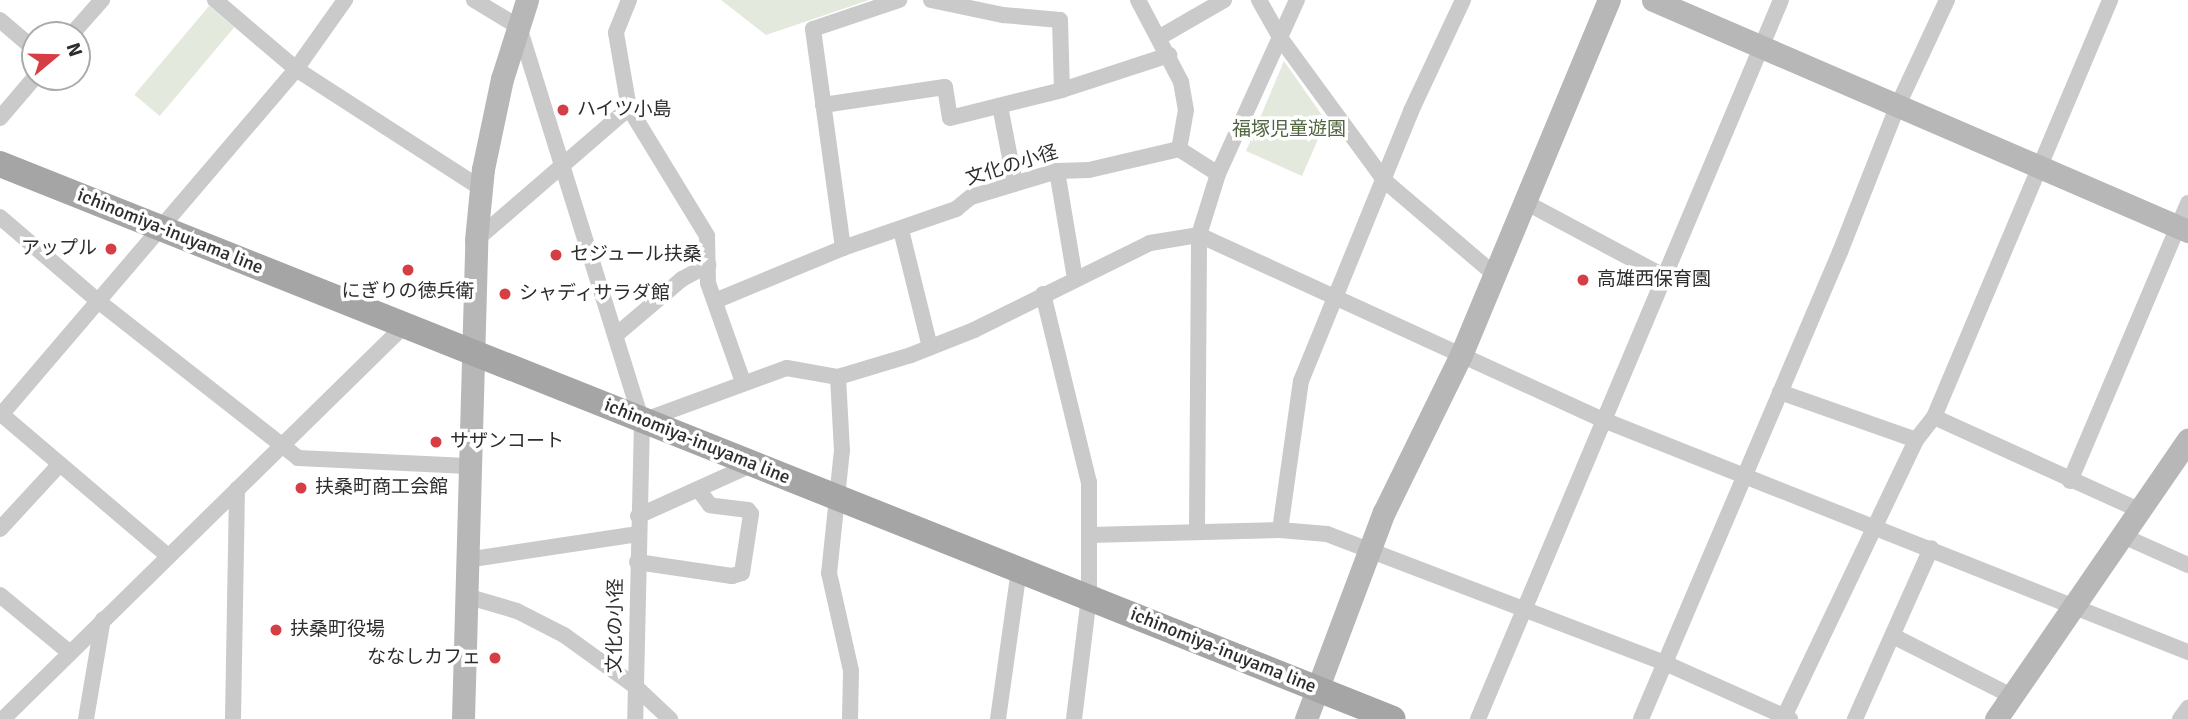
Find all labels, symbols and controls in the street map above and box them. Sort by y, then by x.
north arrow [21,21,91,91]
text: N [60,40,87,60]
place label: ハイツ小島 [577,99,672,121]
marker: ハイツ小島 [555,102,571,118]
park label: 福塚児童遊園 [1232,119,1346,141]
street label: 文化の小径 [963,141,1061,191]
street label: ichinomiya-inuyama line [74,184,266,280]
place label: アップル [21,238,97,260]
marker: アップル [103,241,119,257]
place label: セジュール扶桑 [570,244,703,266]
marker: セジュール扶桑 [548,247,564,263]
marker: にぎりの徳兵衛 [400,262,416,278]
place label: 高雄西保育園 [1597,269,1711,291]
marker: 高雄西保育園 [1575,272,1591,288]
place label: にぎりの徳兵衛 [342,281,474,303]
place label: シャディサラダ館 [519,283,671,305]
marker: シャディサラダ館 [497,286,513,302]
street label: ichinomiya-inuyama line [601,394,793,490]
place label: サザンコート [450,431,564,453]
marker: サザンコート [428,434,444,450]
place label: 扶桑町商工会館 [315,477,448,499]
marker: 扶桑町商工会館 [293,480,309,496]
street label: 文化の小径 [604,578,628,674]
street label: ichinomiya-inuyama line [1127,603,1319,699]
place label: 扶桑町役場 [290,619,385,641]
marker: 扶桑町役場 [268,622,284,638]
place label: ななしカフェ [367,647,481,669]
marker: ななしカフェ [487,650,503,666]

